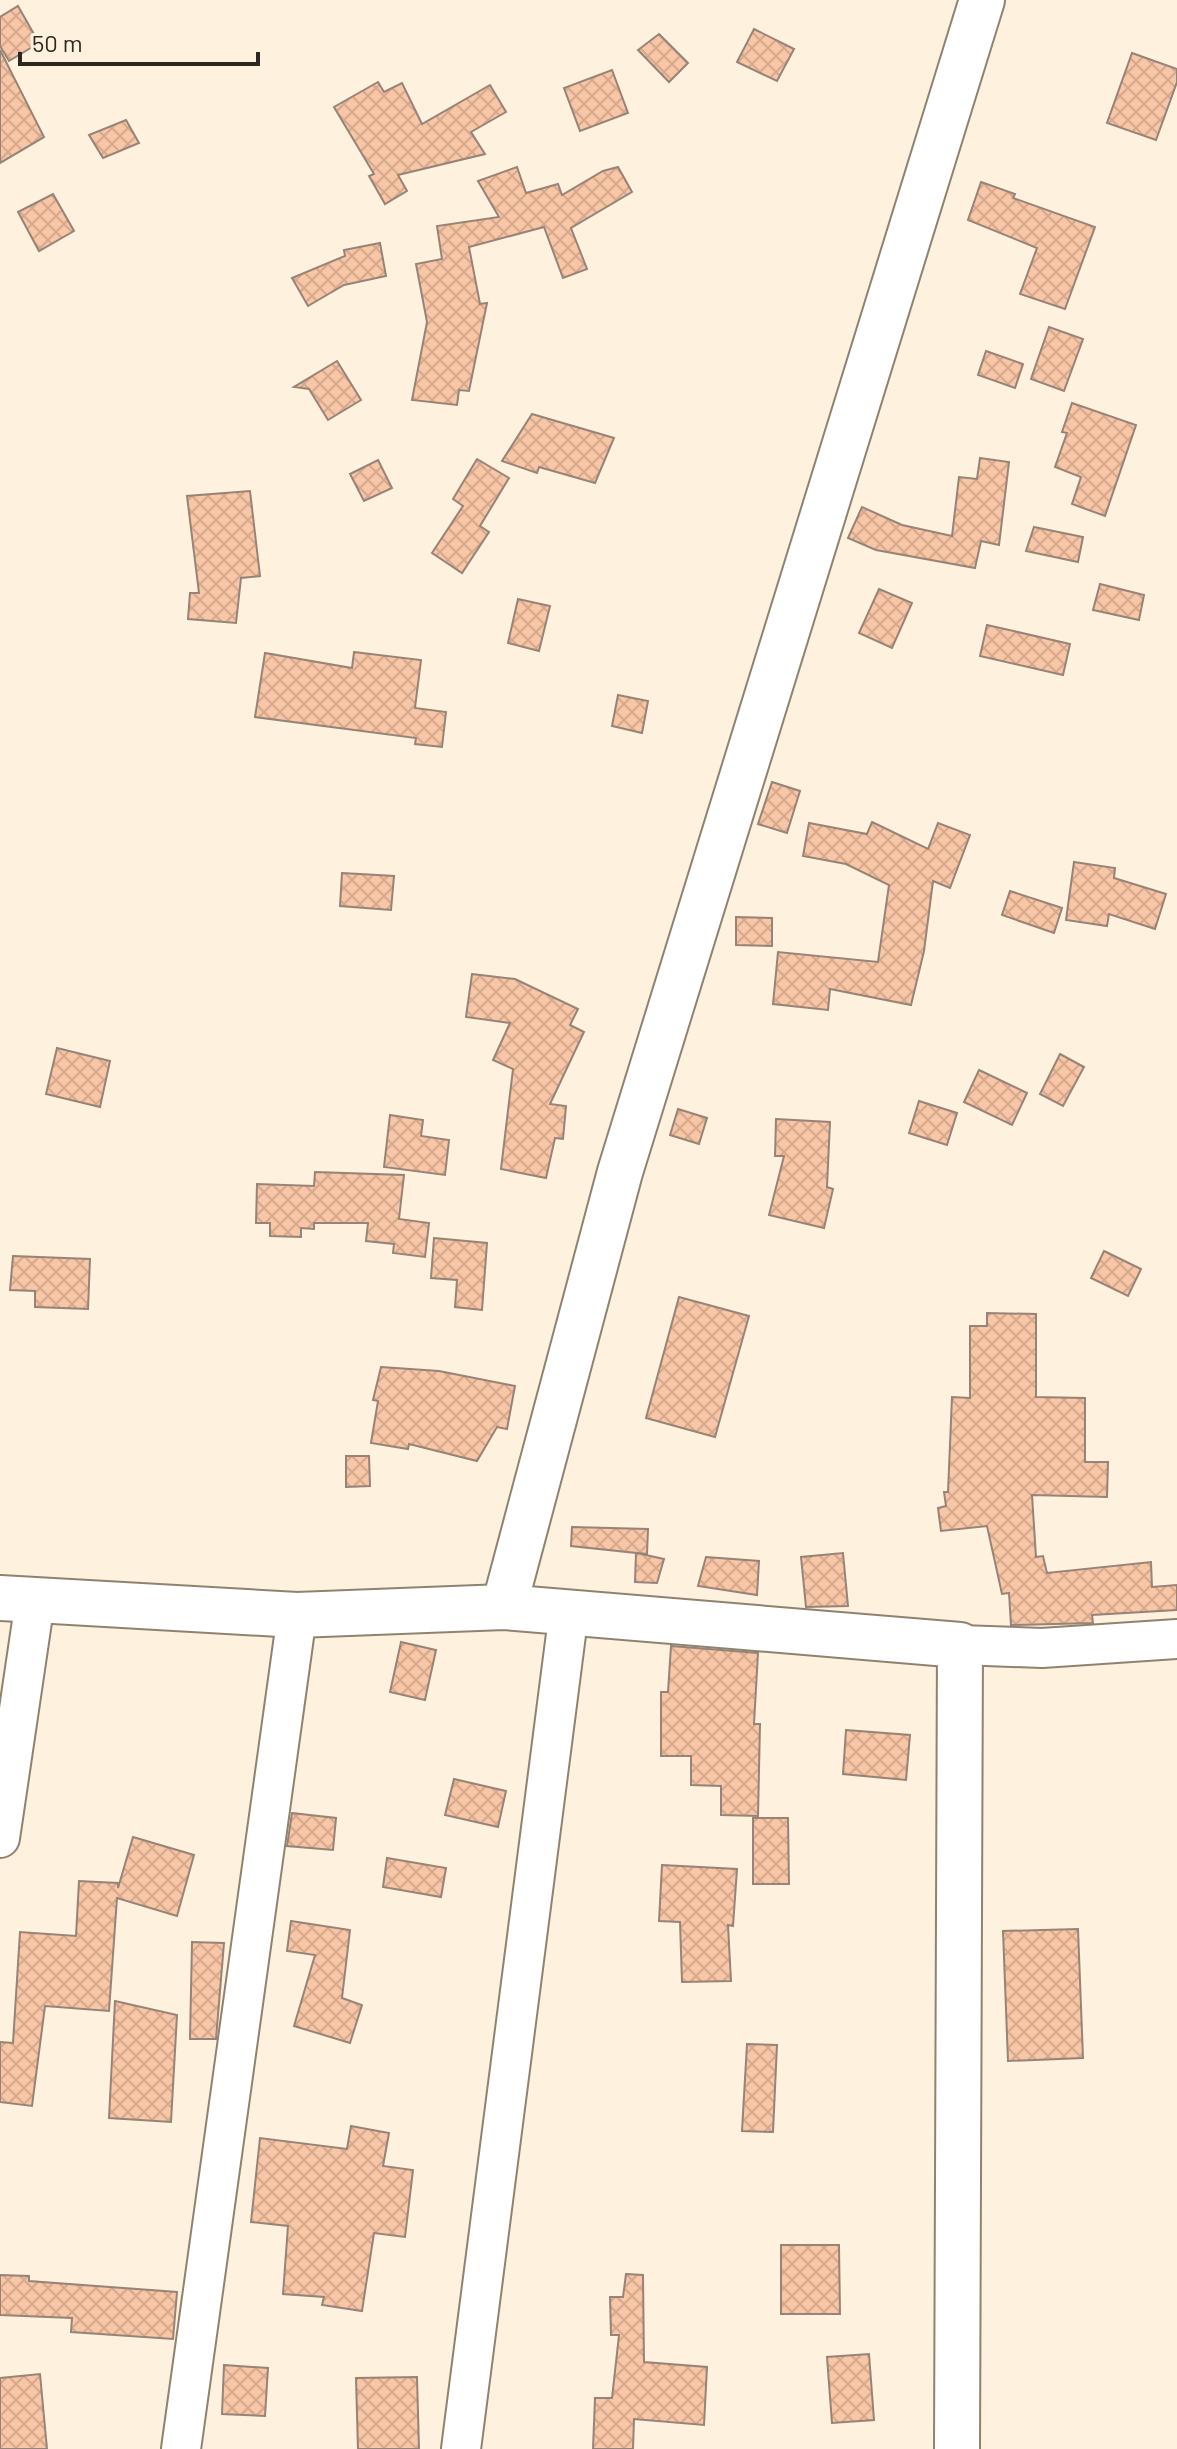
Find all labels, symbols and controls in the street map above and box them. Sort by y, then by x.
scale bar [20,16,258,66]
text: 50 m [32,28,83,57]

